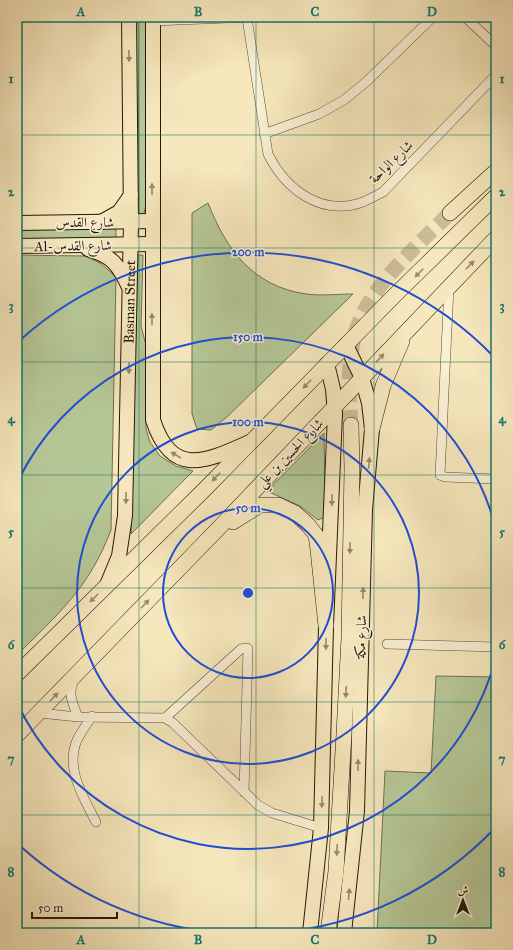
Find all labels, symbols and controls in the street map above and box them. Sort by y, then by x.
text: A [76,4,86,20]
text: B [194,4,203,20]
text: C [311,4,320,20]
text: D [427,4,437,20]
one-way arrow [126,50,132,63]
text: 1 [8,71,14,87]
text: 1 [499,71,505,87]
street label: شارع الواحة [366,137,419,189]
one-way arrow [149,183,156,195]
text: 2 [8,184,15,200]
text: 2 [499,184,506,200]
street label: شارع القدس [56,214,114,234]
street label: Al-شارع القدس [33,237,112,258]
text: 200 m [232,245,265,259]
street label: Basman Street [120,260,139,344]
one-way arrow [465,260,475,270]
one-way arrow [414,268,424,278]
text: 3 [8,298,14,314]
text: 3 [499,298,505,314]
one-way arrow [149,312,155,325]
text: 150 m [233,330,264,344]
one-way arrow [375,354,384,363]
one-way arrow [125,362,132,374]
one-way arrow [302,379,312,389]
text: 4 [7,411,15,427]
text: 4 [498,411,506,427]
text: 100 m [232,415,265,429]
street label: شارع الحسين بن علي [253,415,330,494]
one-way arrow [170,451,182,458]
one-way arrow [365,457,372,469]
one-way arrow [211,472,221,482]
one-way arrow [123,492,129,505]
one-way arrow [328,494,335,506]
text: 50 m [235,501,262,515]
text: 5 [8,524,15,540]
text: 5 [499,524,506,540]
one-way arrow [347,542,353,555]
centre of rings [241,586,255,600]
one-way arrow [359,587,366,599]
one-way arrow [89,593,99,603]
one-way arrow [140,599,150,609]
street label: شارع مكة [352,615,373,660]
text: 6 [8,637,16,653]
text: 6 [499,637,507,653]
one-way arrow [323,638,329,651]
one-way arrow [343,686,349,699]
one-way arrow [49,692,59,702]
text: 7 [8,751,15,767]
text: 7 [499,751,506,767]
one-way arrow [355,758,361,771]
one-way arrow [319,796,325,809]
one-way arrow [334,844,341,856]
text: 8 [8,864,15,880]
text: 8 [499,864,506,880]
north arrow [443,880,483,920]
text: ش [458,884,469,897]
one-way arrow [346,888,352,900]
scale bar [32,894,117,920]
text: 50 m [38,901,63,915]
text: A [76,932,86,948]
text: B [194,932,203,948]
text: C [311,932,320,948]
text: D [427,932,437,948]

